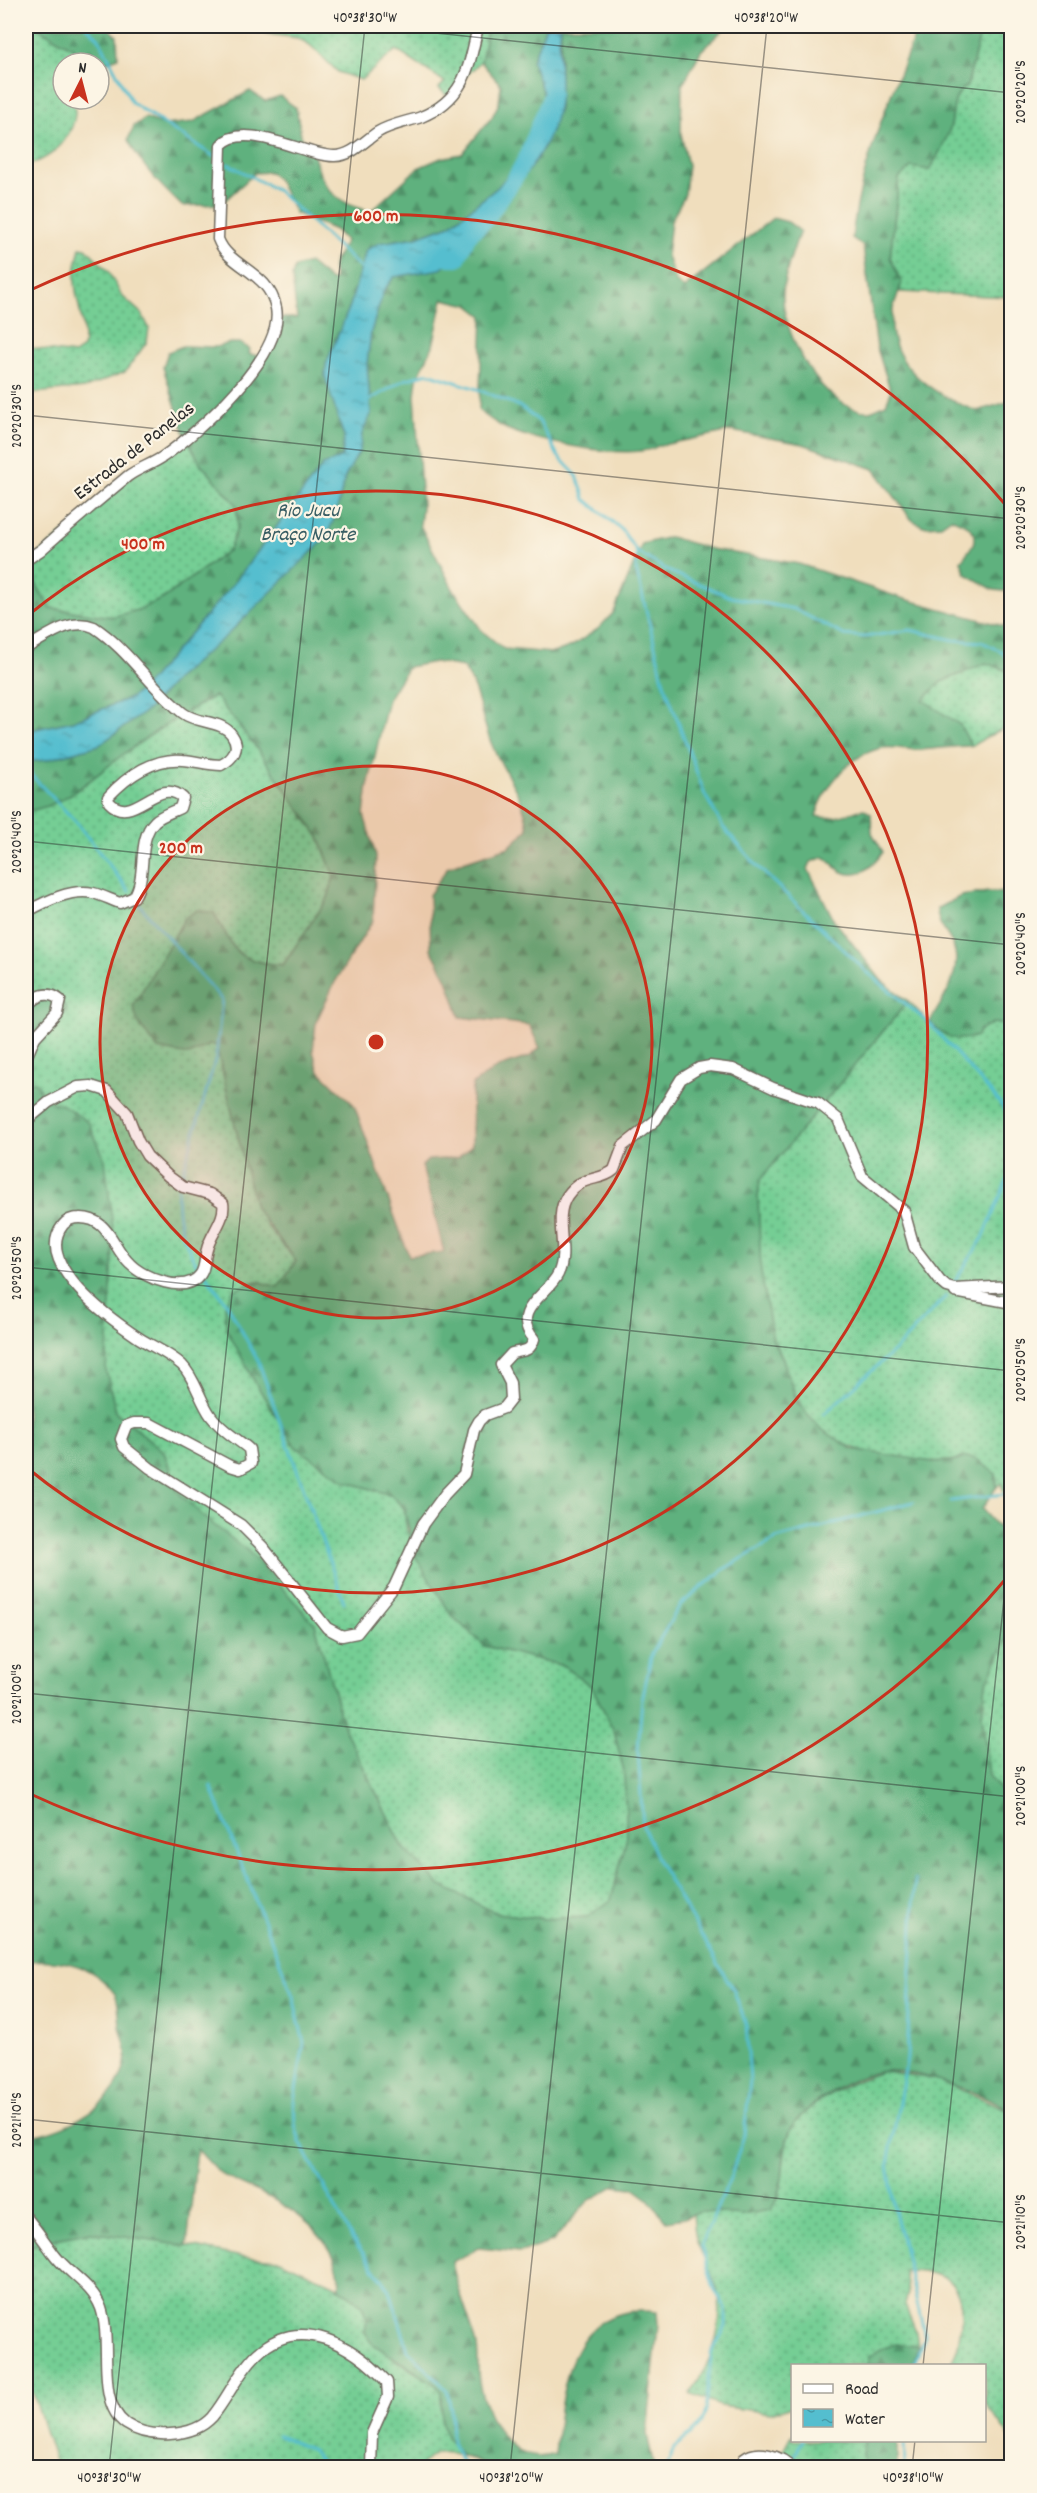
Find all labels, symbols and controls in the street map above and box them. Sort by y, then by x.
text: 40°38'30"W [333,8,397,30]
text: 40°38'20"W [734,8,798,30]
north arrow [51,51,111,111]
text: N [77,57,88,80]
text: 20°20'20"S [1011,60,1033,124]
text: 600 m [354,205,398,230]
text: 20°20'30"S [7,384,29,448]
street label: Estrada de Panelas [69,396,201,508]
text: 20°20'30"S [1011,486,1033,550]
water label: Rio Jucu Braço Norte [261,497,357,551]
text: 400 m [121,533,165,558]
text: 20°20'40"S [7,810,29,874]
text: 200 m [159,837,203,862]
text: 20°20'40"S [1011,912,1033,976]
centre of rings [366,1032,386,1052]
text: 20°20'50"S [7,1236,29,1300]
text: 20°20'50"S [1011,1338,1033,1402]
text: 20°21'00"S [7,1664,29,1724]
text: 20°21'00"S [1011,1766,1033,1826]
text: 20°21'10"S [7,2092,29,2148]
text: 20°21'10"S [1011,2194,1033,2250]
legend [791,2364,986,2442]
text: Road [845,2378,879,2403]
text: Water [845,2408,885,2433]
text: 40°38'30"W [77,2468,141,2490]
text: 40°38'20"W [479,2468,543,2490]
text: 40°38'10"W [883,2468,944,2490]

